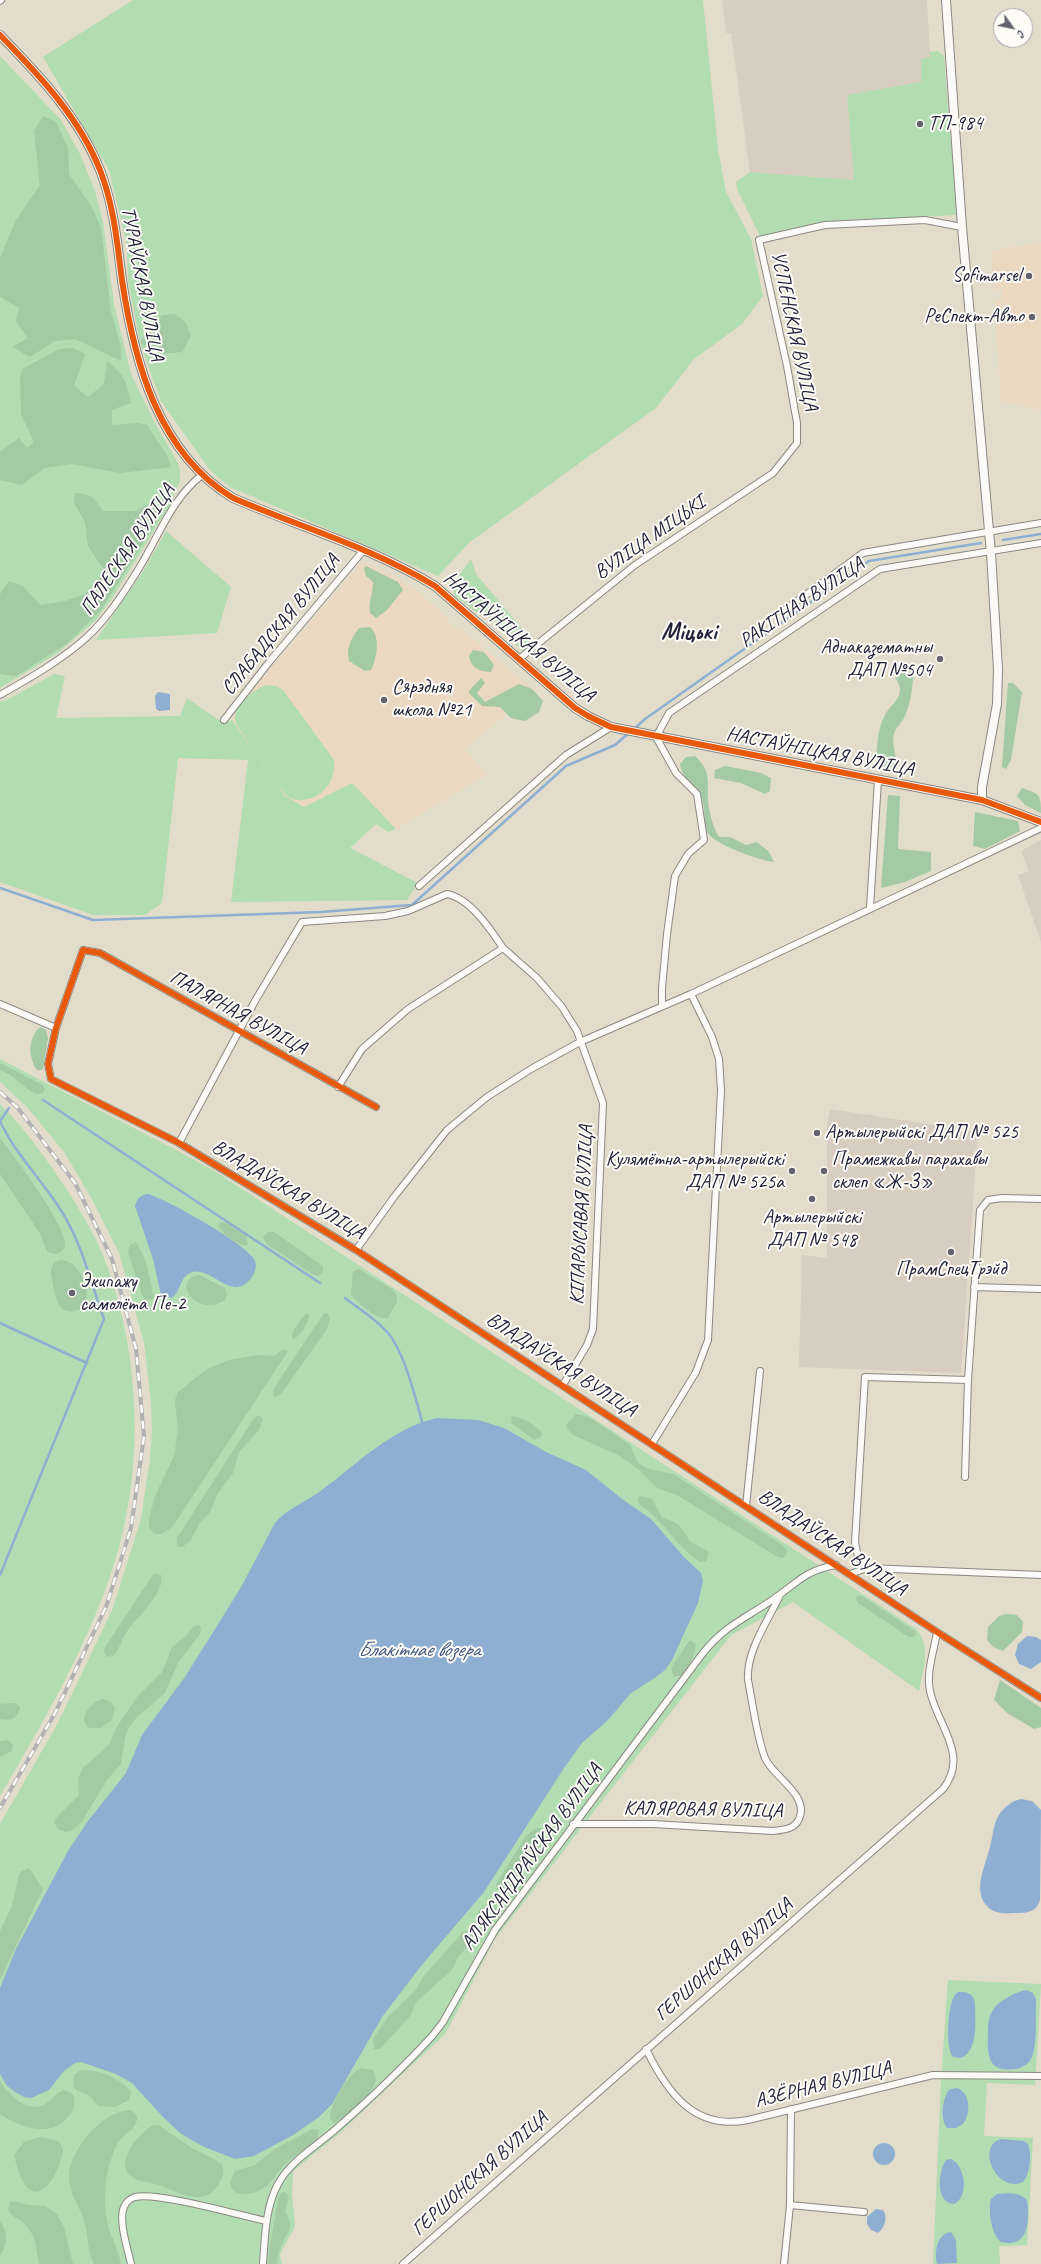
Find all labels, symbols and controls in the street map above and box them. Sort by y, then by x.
north arrow [993,8,1033,48]
text: С [1015,28,1030,40]
place label: ТП-984 [928,112,983,136]
marker: ТП-984 [915,119,925,129]
street label: ТУРАЎСКАЯ ВУЛІЦА [115,205,169,363]
street label: УСПЕНСКАЯ ВУЛІЦА [765,249,823,413]
place label: Sofimarsel [952,264,1021,288]
marker: Sofimarsel [1024,271,1034,281]
place label: РеСпект-Авто [924,305,1024,329]
marker: РеСпект-Авто [1027,312,1037,322]
street label: ПАЛЕСКАЯ ВУЛІЦА [75,480,181,620]
street label: ВУЛІЦА МІЦЬКІ [590,491,710,585]
street label: СЛАБАДСКАЯ ВУЛІЦА [217,550,345,700]
street label: РАКІТНАЯ ВУЛІЦА [735,553,869,653]
street label: НАСТАЎНІЦКАЯ ВУЛІЦА [438,567,600,707]
district label: Міцькі [661,619,717,647]
place label: Аднаказематны ДАП №504 [820,636,932,683]
marker: Аднаказематны ДАП №504 [935,654,945,664]
place label: Сярэдняя школа №21 [392,676,472,723]
marker: Сярэдняя школа №21 [379,695,389,705]
street label: НАСТАЎНІЦКАЯ ВУЛІЦА [724,722,916,782]
street label: ПАЛЯРНАЯ ВУЛІЦА [165,965,311,1061]
place label: Артылерыйскі ДАП № 525 [825,1121,1018,1145]
street label: КІПАРЫСАВАЯ ВУЛІЦА [565,1125,599,1305]
marker: Артылерыйскі ДАП № 525 [812,1128,822,1138]
street label: ВЛАДАЎСКАЯ ВУЛІЦА [207,1135,369,1245]
place label: Кулямётна-артылерыйскі ДАП № 525а [606,1148,784,1195]
place label: Прамежкавы парахавы склеп «Ж-З» [832,1148,987,1195]
marker: Кулямётна-артылерыйскі ДАП № 525а [787,1166,797,1176]
marker: Прамежкавы парахавы склеп «Ж-З» [819,1166,829,1176]
marker: Артылерыйскі ДАП № 548 [807,1194,817,1204]
place label: Артылерыйскі ДАП № 548 [763,1206,861,1253]
marker: ПрамСпецТрэйд [946,1247,956,1257]
place label: ПрамСпецТрэйд [896,1258,1006,1282]
place label: Экипажу самолёта Пе-2 [80,1270,186,1317]
marker: Экипажу самолёта Пе-2 [67,1288,77,1298]
street label: ВЛАДАЎСКАЯ ВУЛІЦА [482,1308,640,1422]
street label: ВЛАДАЎСКАЯ ВУЛІЦА [753,1484,911,1602]
water label: Блакітнае возера [358,1637,480,1663]
street label: АЛЯКСАНДРАЎСКАЯ ВУЛІЦА [456,1759,608,1955]
street label: КАЛЯРОВАЯ ВУЛІЦА [623,1797,783,1823]
street label: ГЕРШОНСКАЯ ВУЛІЦА [650,1894,798,2026]
street label: АЗЁРНАЯ ВУЛІЦА [752,2056,894,2114]
street label: ГЕРШОНСКАЯ ВУЛІЦА [407,2107,553,2241]

